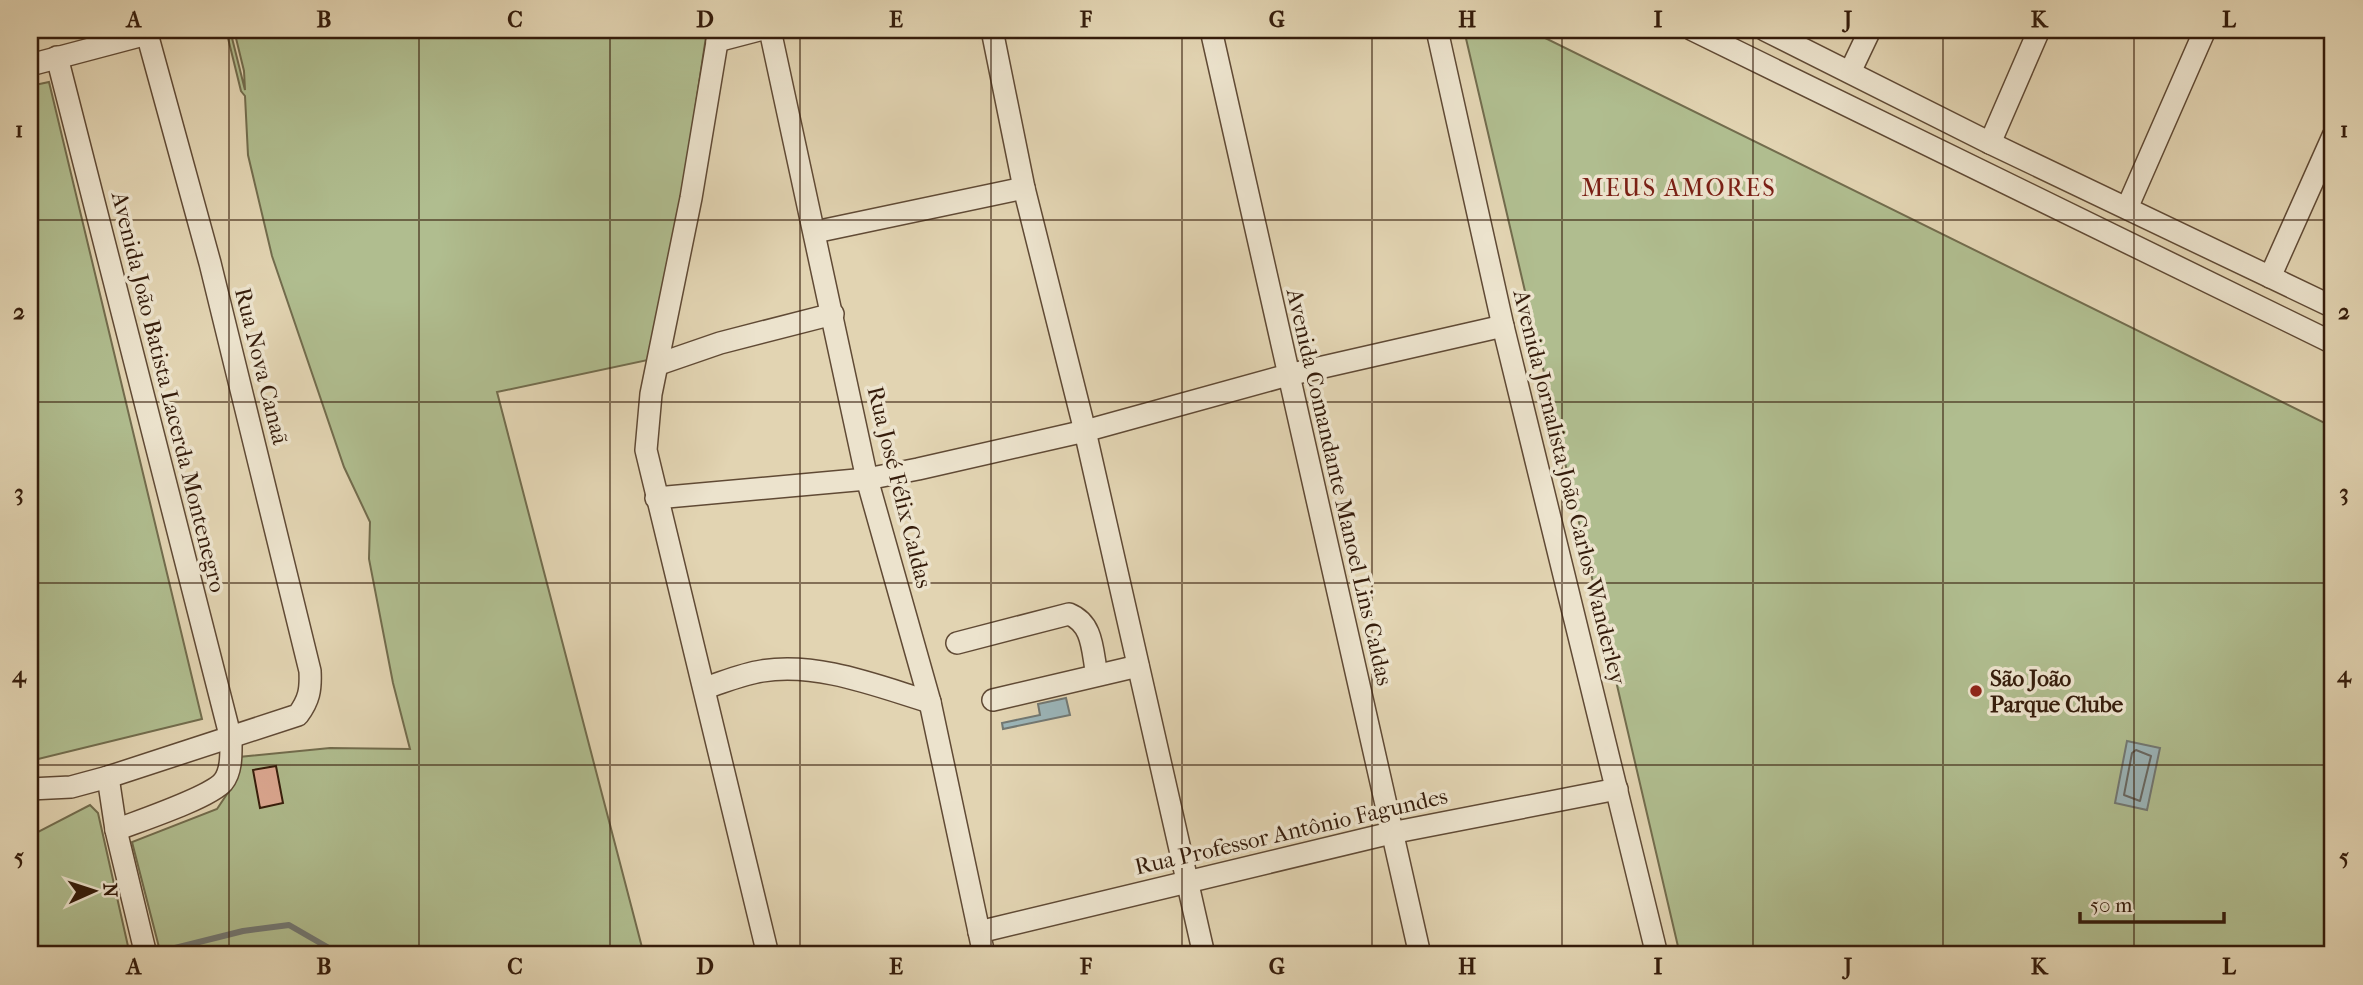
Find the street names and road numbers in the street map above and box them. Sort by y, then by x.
street label: Avenida João Batista Lacerda Montenegro [105,188,231,595]
street label: Rua Nova Canaã [229,285,294,448]
street label: Avenida Comandante Manoel Lins Caldas [1280,285,1398,688]
street label: Avenida Jornalista João Carlos Wanderley [1507,286,1632,688]
street label: Rua José Félix Caldas [861,383,938,591]
street label: Rua Professor Antônio Fagundes [1132,782,1450,881]

